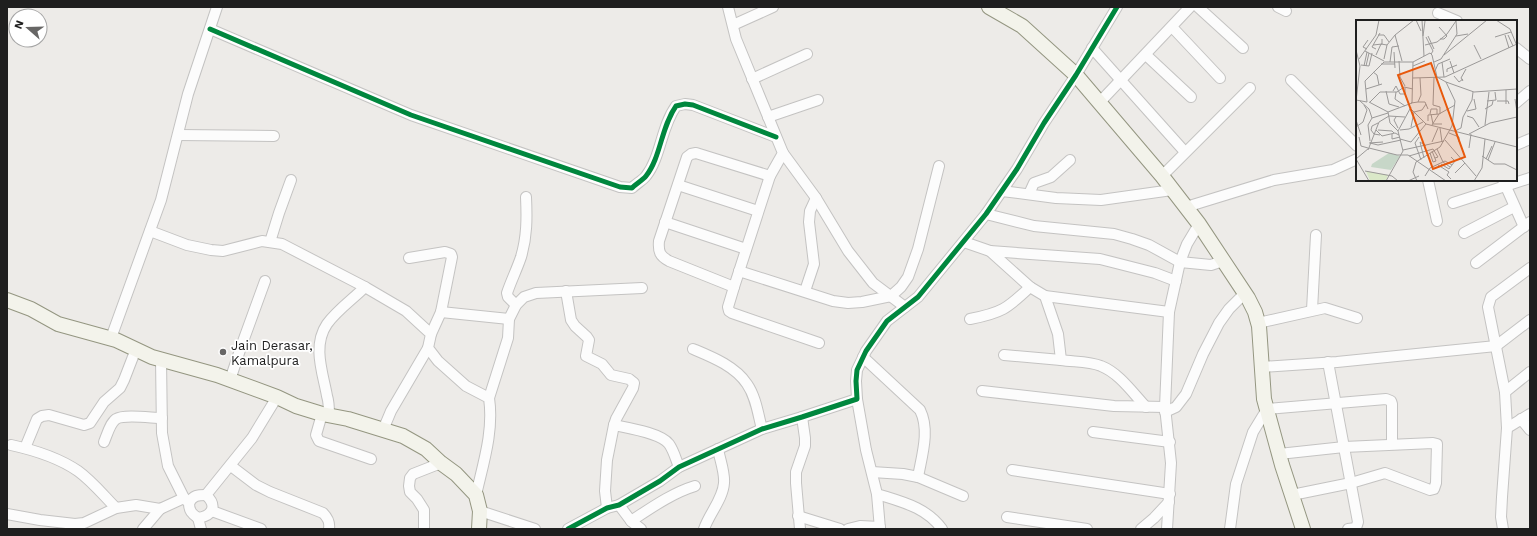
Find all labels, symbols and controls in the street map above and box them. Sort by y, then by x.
north arrow [8,8,48,48]
text: N [12,19,27,31]
inset map [1356,20,1517,181]
place label: Jain Derasar, Kamalpura [231,338,313,368]
marker: Jain Derasar, Kamalpura [218,347,228,357]

